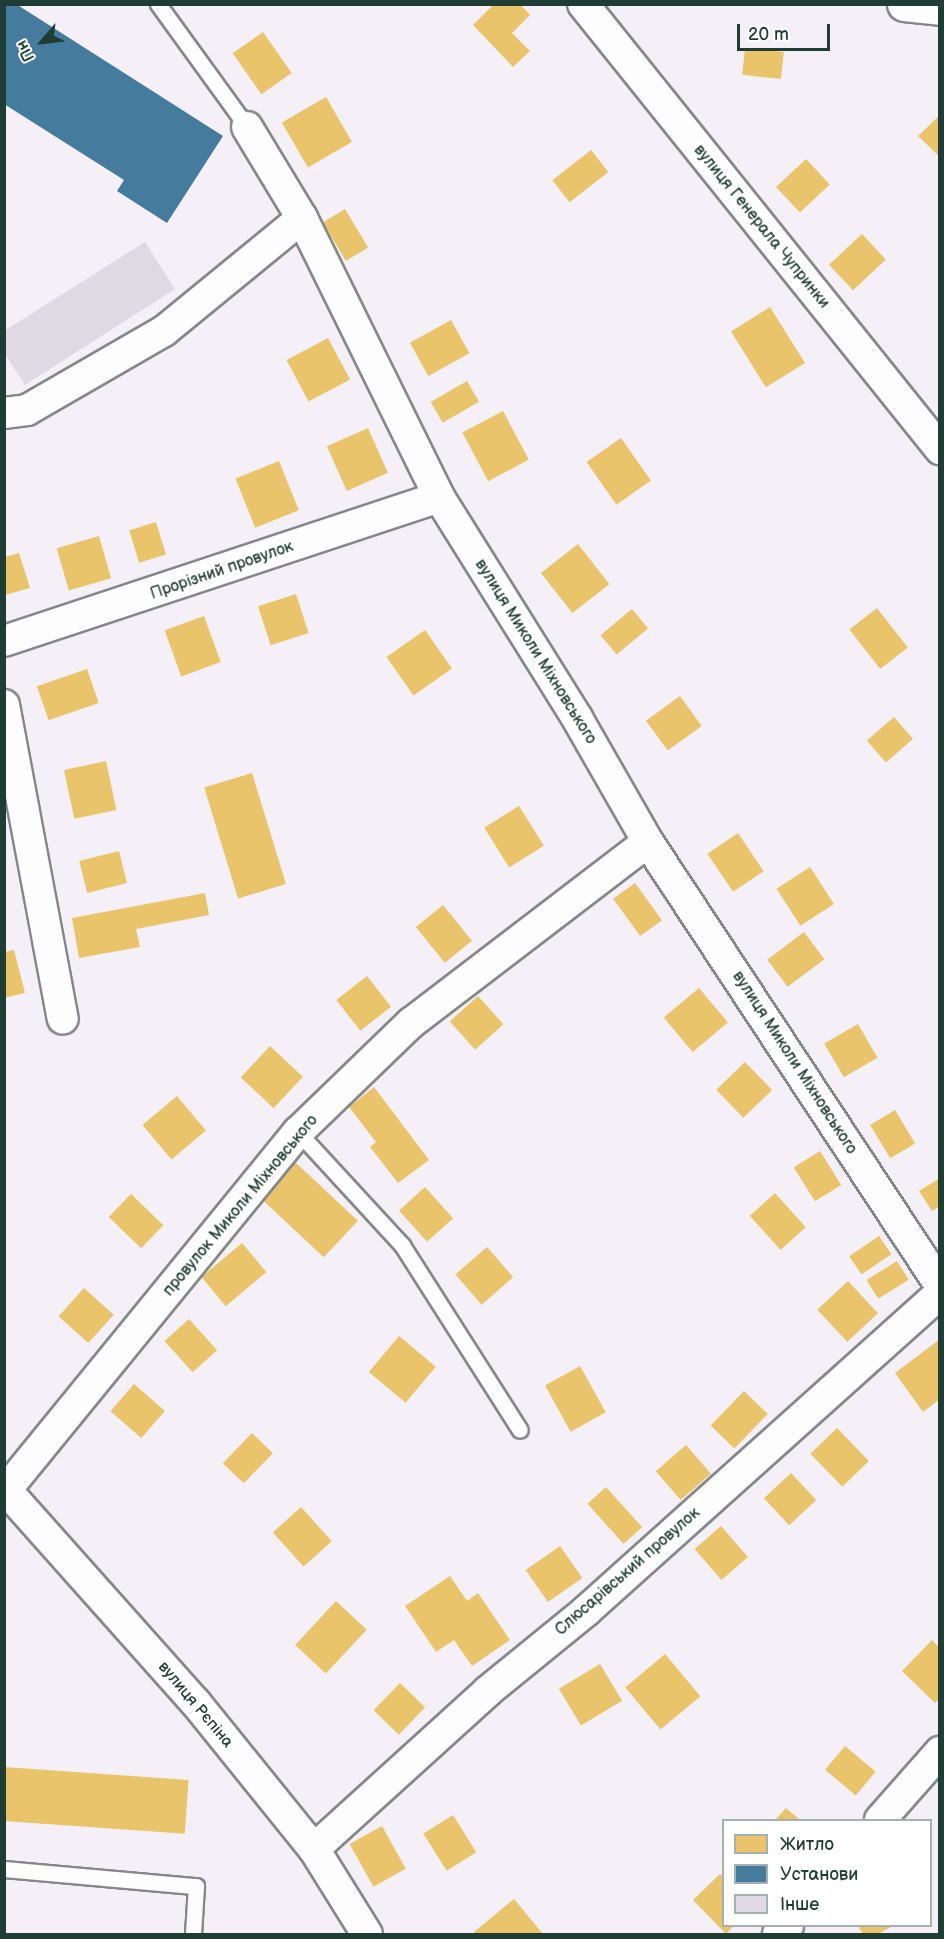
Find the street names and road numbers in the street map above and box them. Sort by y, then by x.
street label: вулиця Генерала Чупринки [689,141,833,313]
street label: Прорізний провулок [148,538,296,604]
street label: вулиця Миколи Міхновського [470,556,600,748]
street label: вулиця Миколи Міхновського [728,968,860,1158]
street label: провулок Миколи Міхновського [160,1111,322,1301]
street label: Слюсарівський провулок [552,1504,704,1640]
street label: вулиця Рєпіна [153,1658,237,1752]

